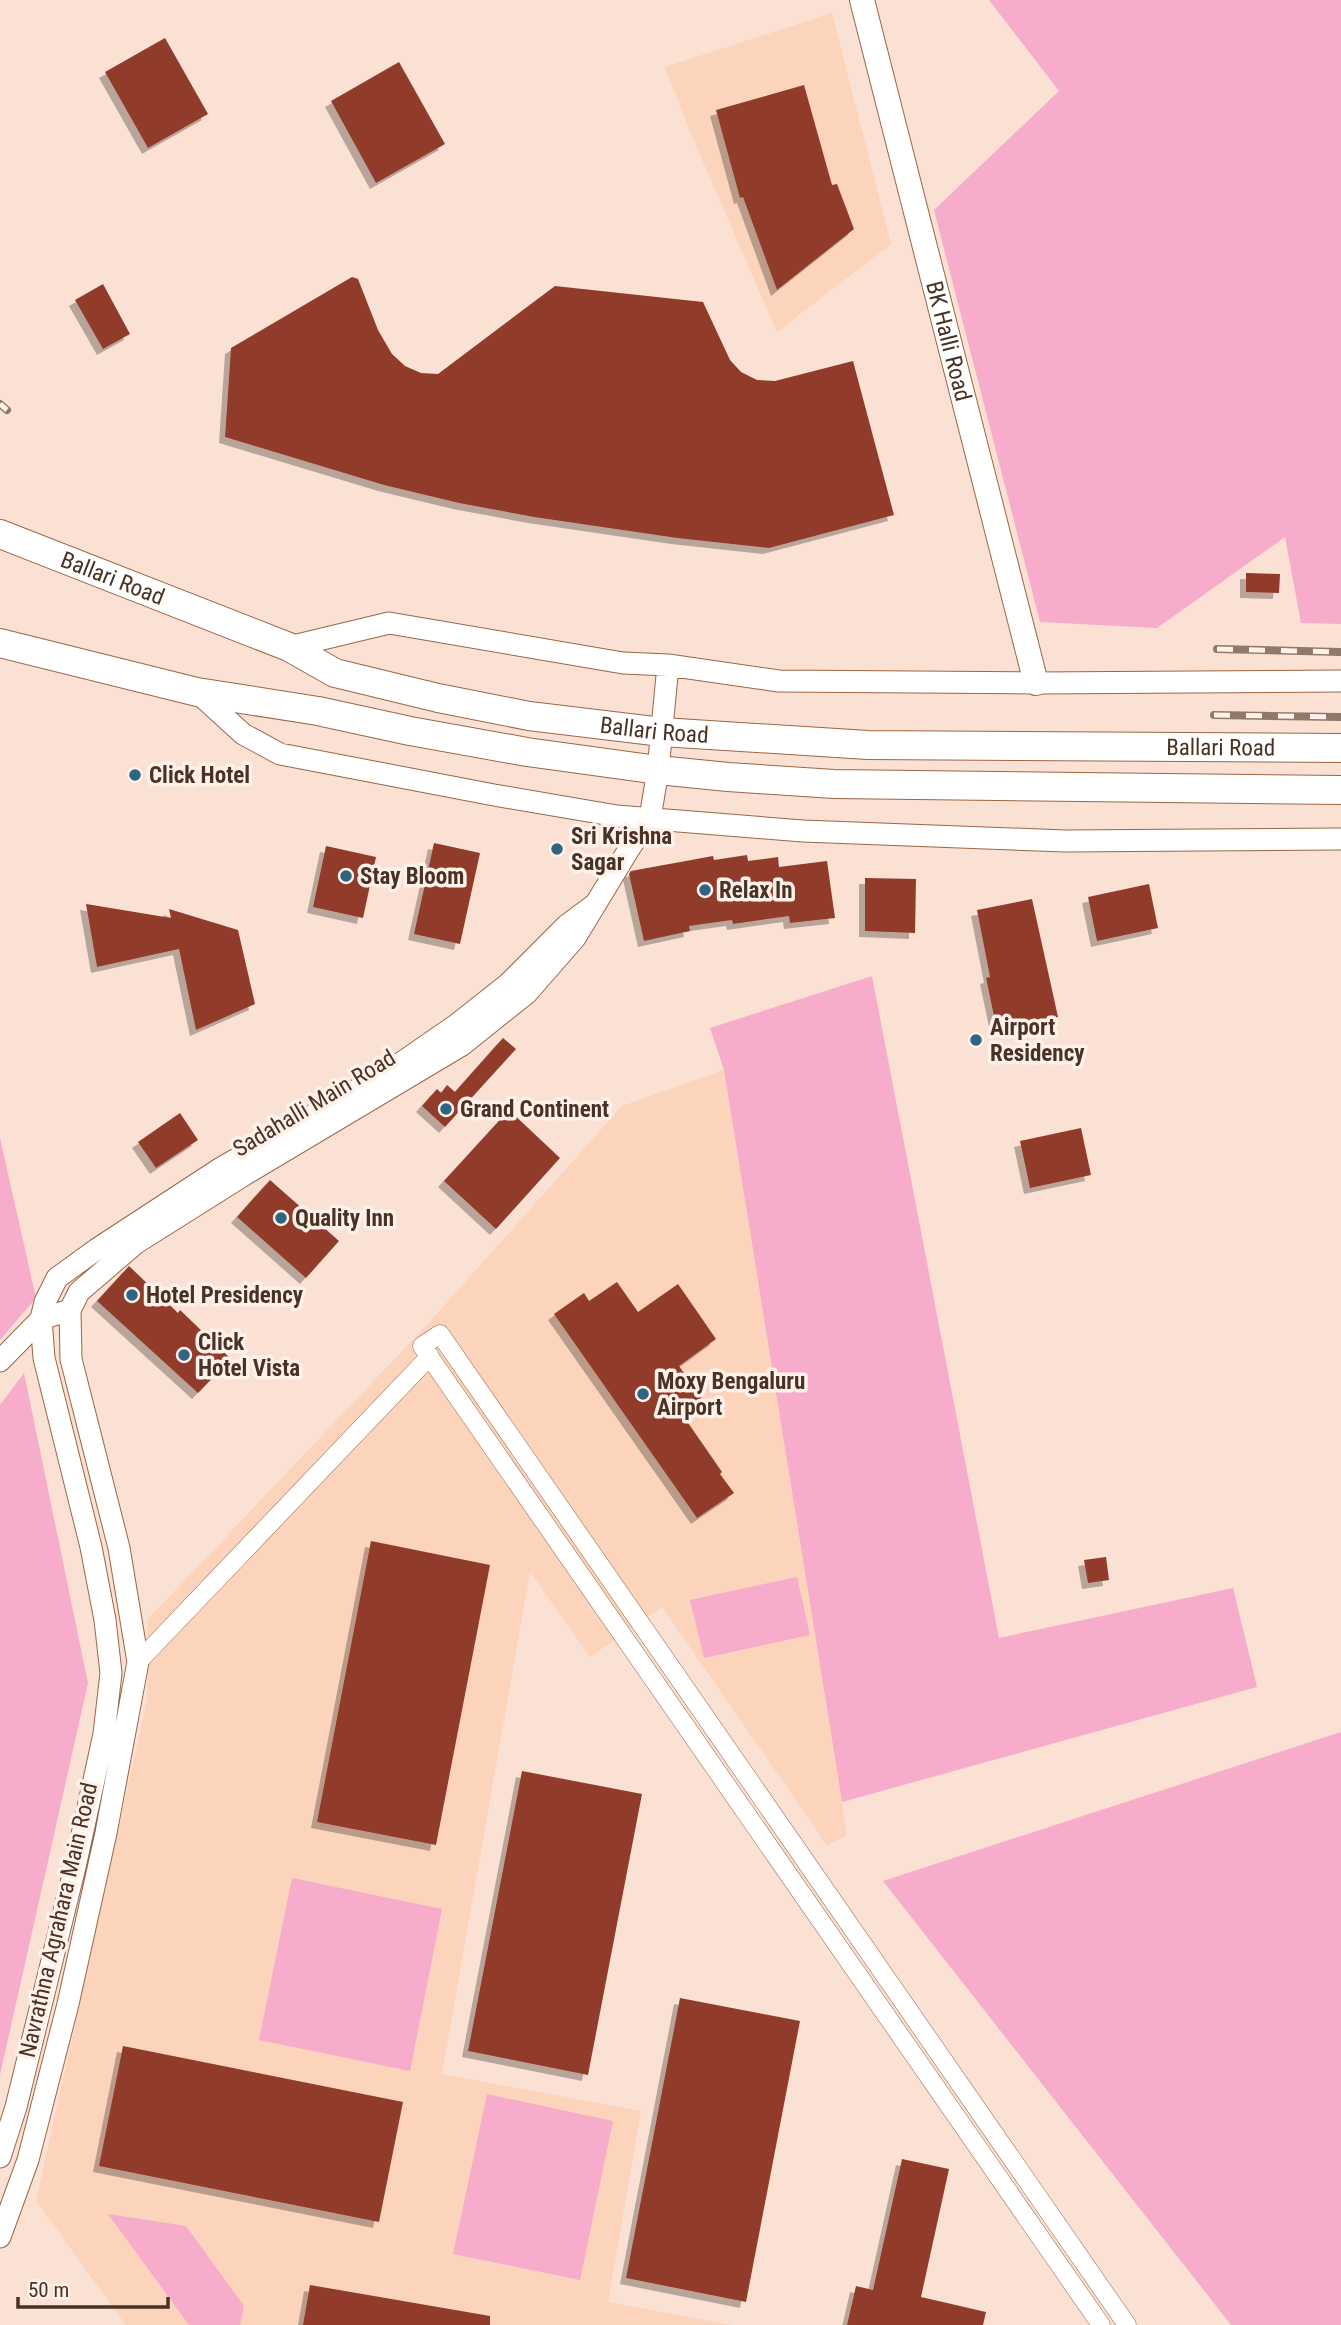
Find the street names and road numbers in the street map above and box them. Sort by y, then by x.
street label: BK Halli Road [920,278,977,404]
street label: Ballari Road [57,546,168,611]
street label: Ballari Road [598,712,709,749]
street label: Ballari Road [1166,734,1275,762]
street label: Sadahalli Main Road [228,1044,400,1163]
street label: Navrathna Agrahara Main Road [14,1780,103,2060]

